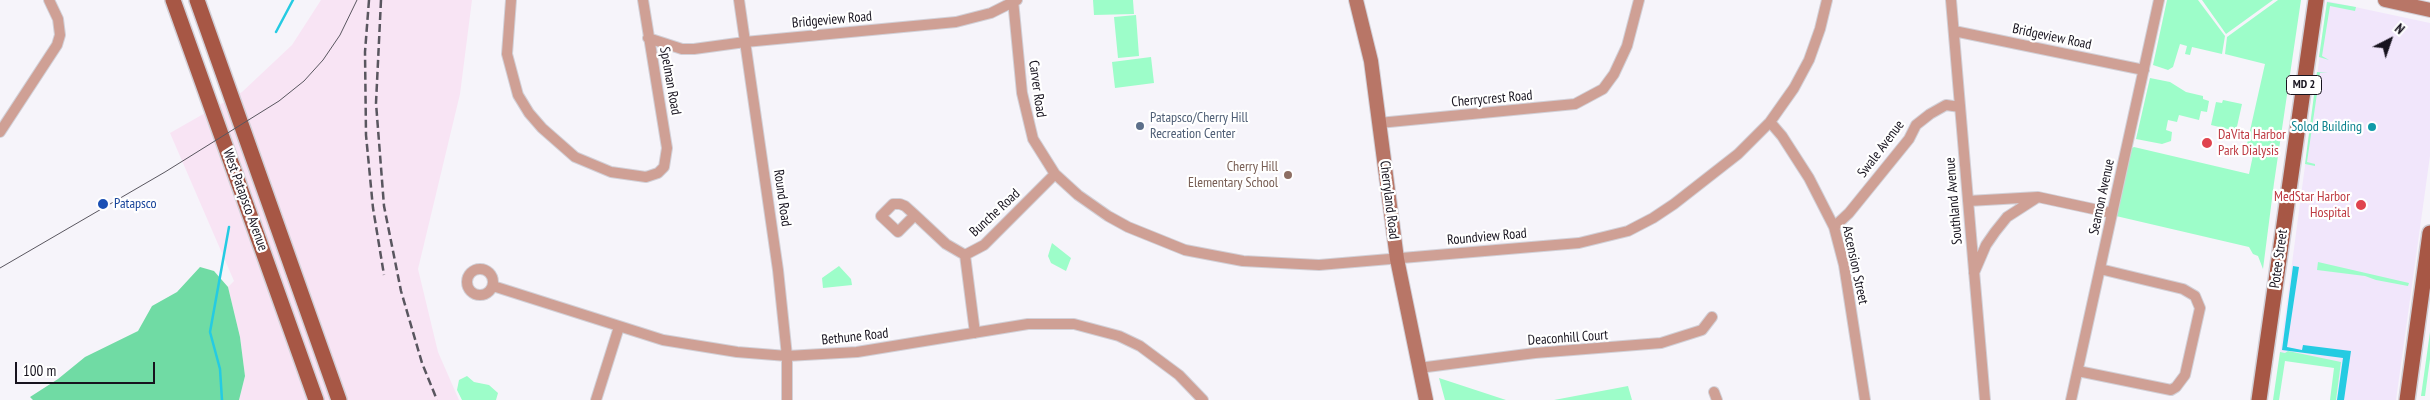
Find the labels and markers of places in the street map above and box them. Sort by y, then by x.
place label: Patapsco/Cherry Hill Recreation Center [1150,110,1248,142]
place label: Solod Building [2291,119,2362,135]
marker: Patapsco/Cherry Hill Recreation Center [1134,120,1146,132]
marker: Solod Building [2366,121,2378,133]
place label: DaVita Harbor Park Dialysis [2218,127,2286,160]
marker: DaVita Harbor Park Dialysis [2200,136,2214,150]
place label: Cherry Hill Elementary School [1188,159,1278,192]
marker: Cherry Hill Elementary School [1282,169,1294,181]
place label: MedStar Harbor Hospital [2274,189,2350,222]
place label: Patapsco [114,196,157,212]
marker: Patapsco [96,197,110,211]
marker: MedStar Harbor Hospital [2354,198,2368,212]

